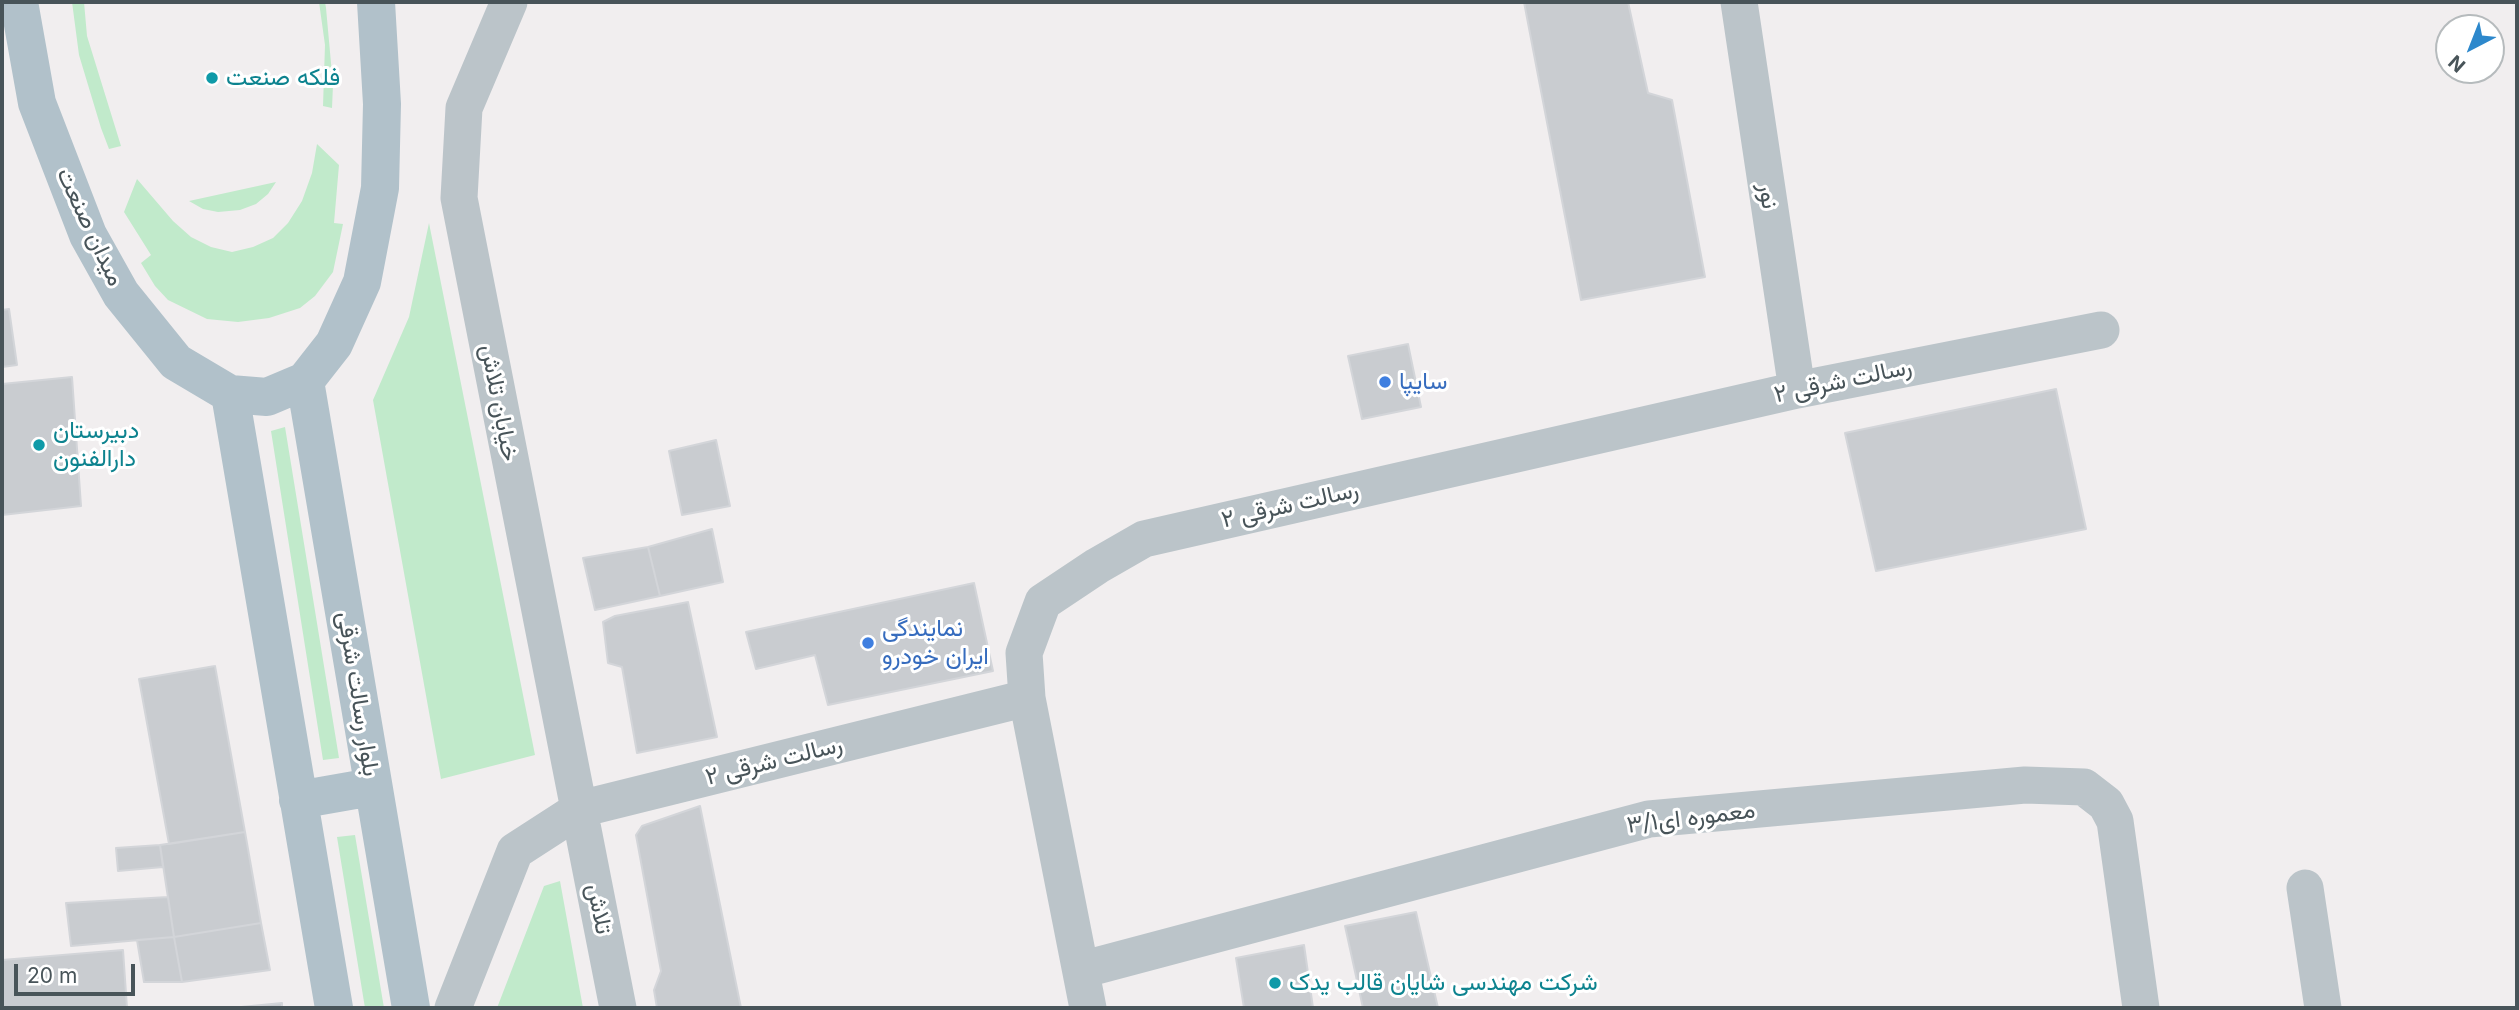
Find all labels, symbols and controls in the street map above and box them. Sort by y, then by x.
north arrow [2435,14,2505,84]
text: N [2444,50,2470,77]
place label: فلکه صنعت [226,64,340,92]
marker: فلکه صنعت [204,70,220,86]
street label: میدان صنعت [50,163,130,291]
street label: نور [1752,181,1784,211]
street label: خیابان تلاش [474,342,524,464]
street label: رسالت شرقی ۲ [1772,352,1914,410]
place label: سایپا [1399,368,1447,396]
marker: سایپا [1377,374,1393,390]
place label: دبیرستان دارالفنون [53,417,139,473]
marker: دبیرستان دارالفنون [31,437,47,453]
street label: رسالت شرقی ۲ [1219,475,1361,535]
street label: بلوار رسالت شرقی [331,610,385,778]
place label: نمایندگی ایران خودرو [882,615,989,671]
marker: نمایندگی ایران خودرو [860,635,876,651]
street label: رسالت شرقی ۲ [703,730,845,792]
street label: معموره ای۳/۱ [1625,796,1757,840]
street label: تلاش [580,881,618,937]
scale bar [18,950,138,994]
text: 20 m [27,963,77,988]
place label: شرکت مهندسی شایان قالب یدک [1289,969,1598,997]
marker: شرکت مهندسی شایان قالب یدک [1267,975,1283,991]

